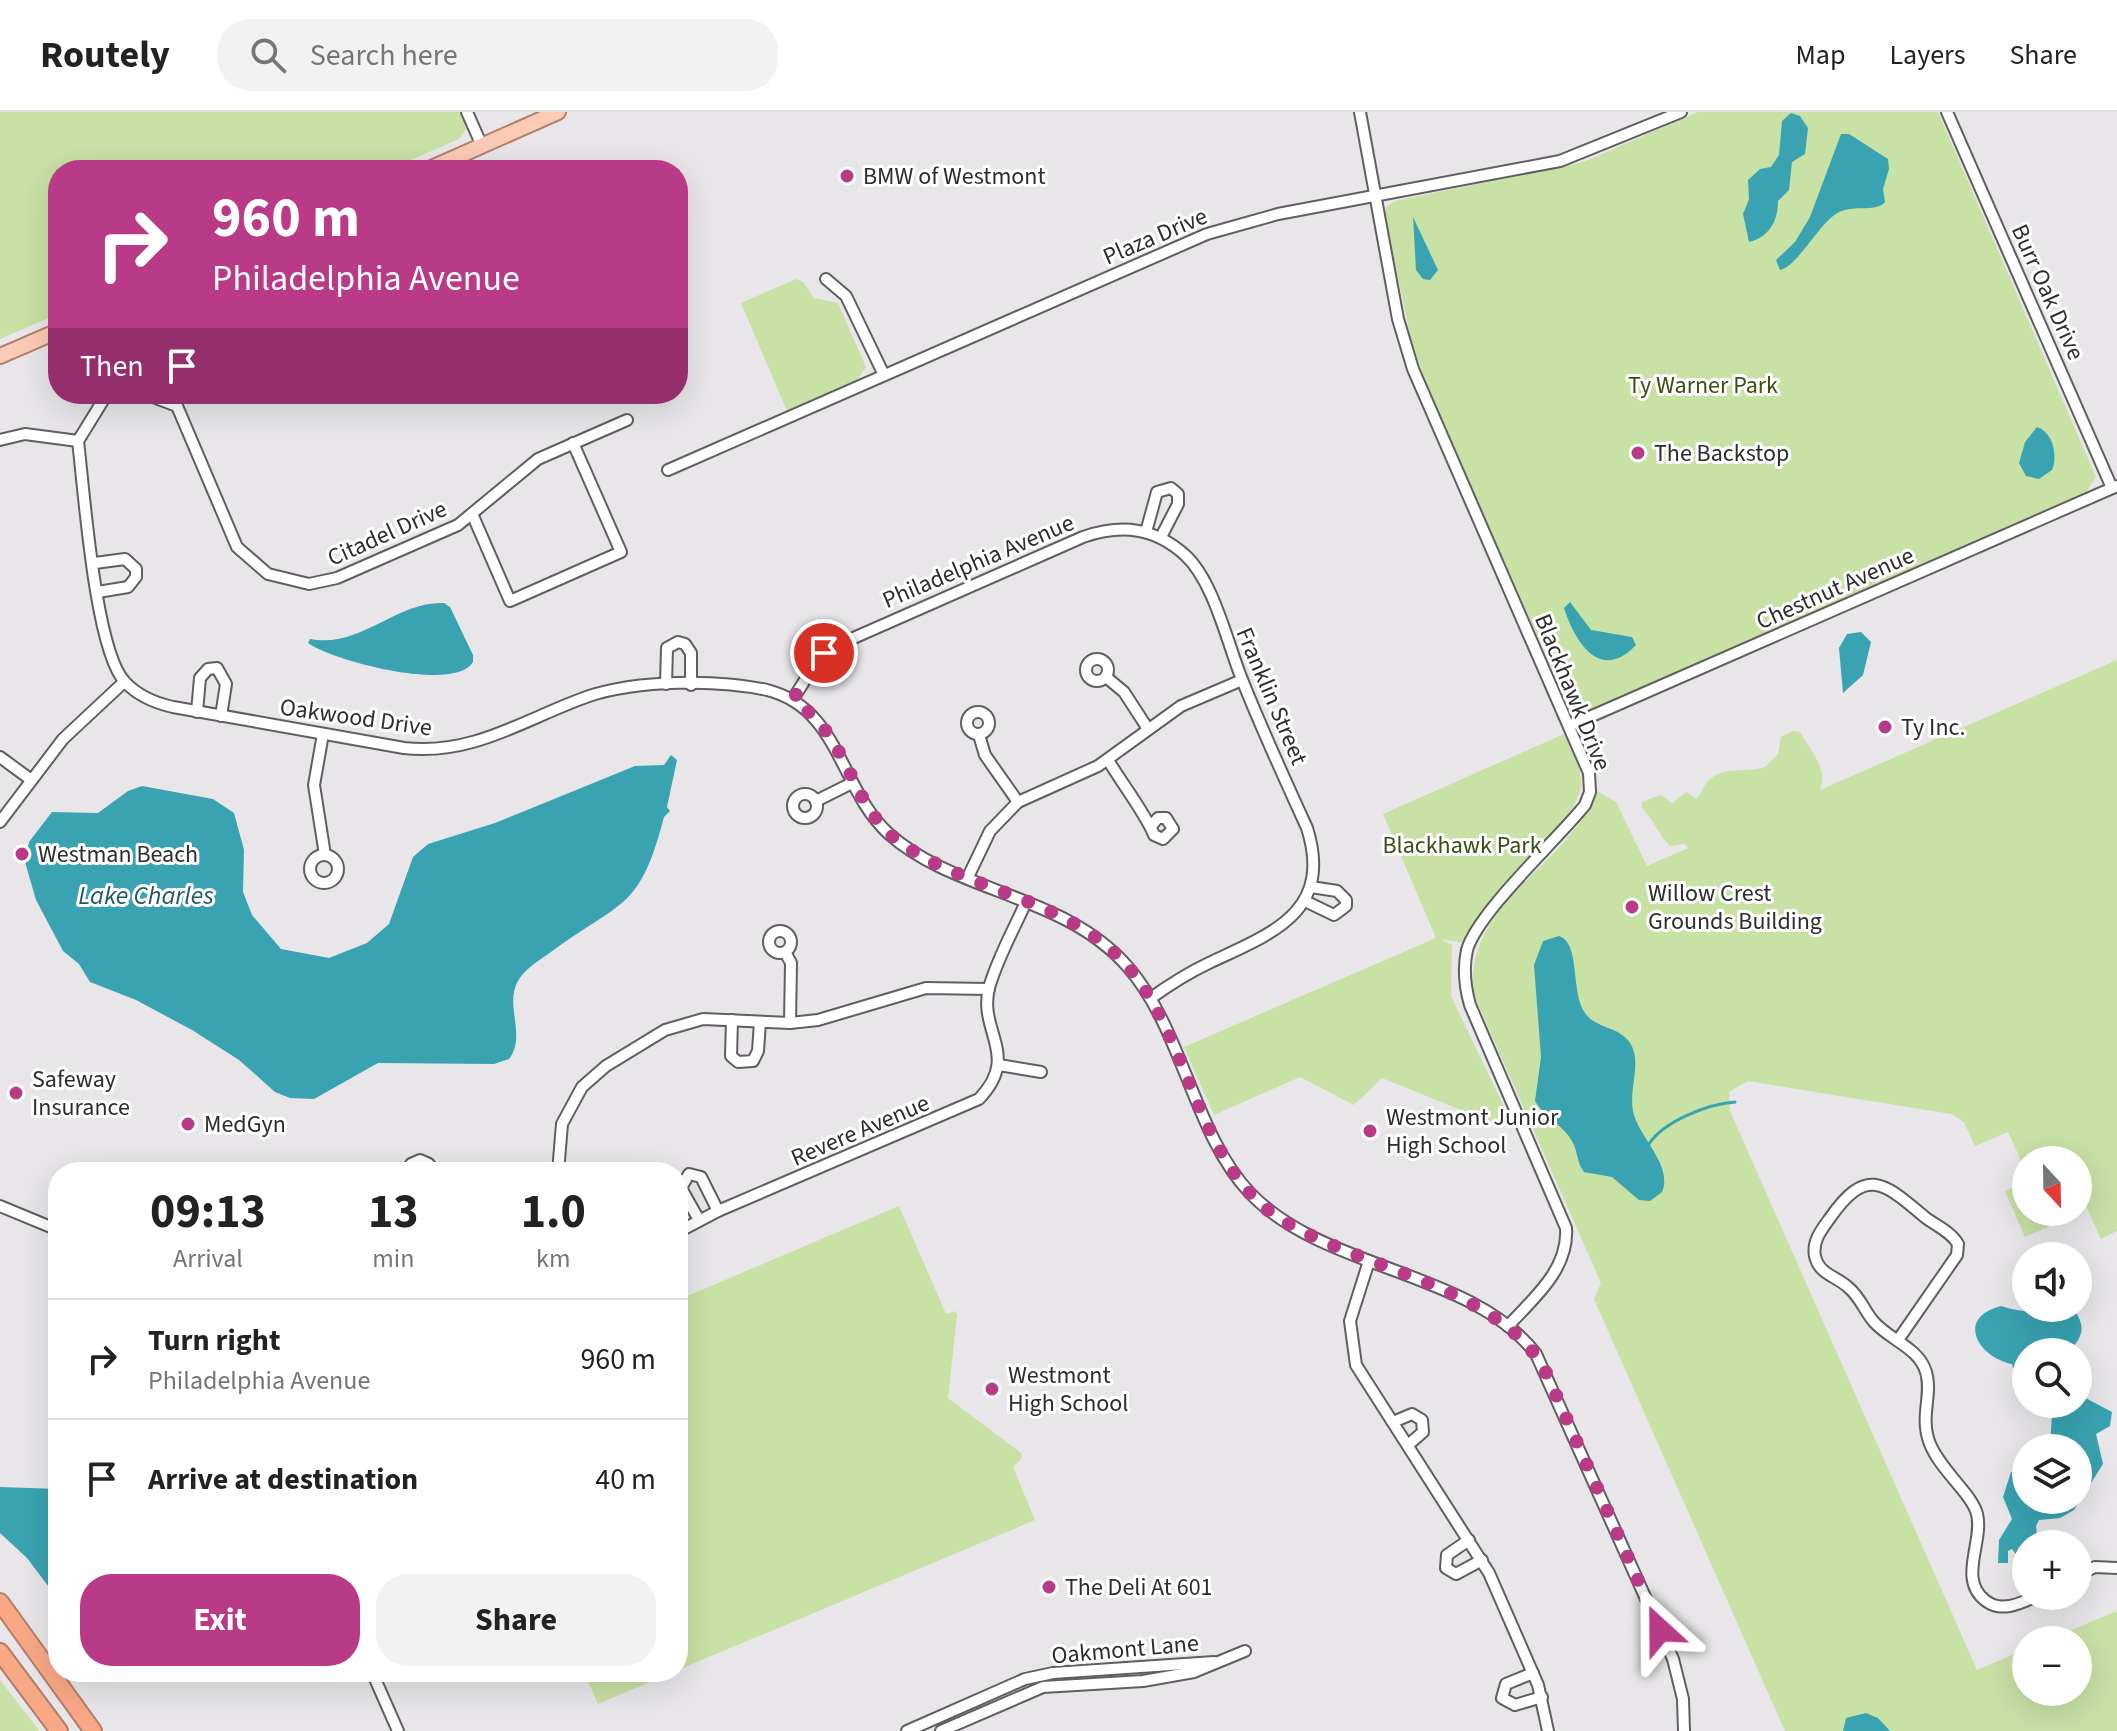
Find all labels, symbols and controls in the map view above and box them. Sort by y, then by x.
search box [218,19,778,91]
text: Routely [40,28,170,82]
icon: search [246,33,290,77]
text: Search here [310,34,458,77]
text: Map [1795,35,1845,75]
text: Layers [1889,35,1965,75]
text: Share [2009,35,2077,75]
place label: BMW of Westmont [863,159,1046,194]
marker: BMW of Westmont [838,167,856,185]
text: 960 m [212,179,360,258]
icon: right [80,192,184,296]
street label: Plaza Drive [1098,199,1213,274]
street label: Burr Oak Drive [2002,219,2093,366]
text: Philadelphia Avenue [212,253,520,304]
icon: arrive [160,344,204,388]
text: Then [80,345,144,388]
park label: Ty Warner Park [1628,368,1778,403]
place label: The Backstop [1654,436,1789,471]
marker: The Backstop [1629,444,1647,462]
street label: Citadel Drive [322,492,453,575]
street label: Philadelphia Avenue [877,505,1079,618]
street label: Chestnut Avenue [1751,538,1920,639]
street label: Blackhawk Drive [1525,609,1620,776]
pin [790,619,858,687]
street label: Franklin Street [1227,622,1316,770]
icon: arrive [802,631,846,675]
street label: Oakwood Drive [278,690,434,745]
place label: Ty Inc. [1901,710,1965,745]
marker: Ty Inc. [1876,718,1894,736]
park label: Blackhawk Park [1382,828,1542,863]
place label: Westman Beach [38,837,198,872]
marker: Westman Beach [13,845,31,863]
place label: Willow Crest Grounds Building [1648,876,1822,939]
water label: Lake Charles [78,877,214,914]
marker: Willow Crest Grounds Building [1623,898,1641,916]
place label: Safeway Insurance [32,1062,130,1125]
marker: Safeway Insurance [7,1084,25,1102]
street label: Revere Avenue [786,1086,935,1175]
place label: Westmont Junior High School [1386,1100,1559,1163]
place label: MedGyn [204,1107,286,1142]
marker: MedGyn [179,1115,197,1133]
marker: Westmont Junior High School [1361,1122,1379,1140]
north arrow [2012,1146,2092,1226]
map controls [2012,1146,2092,1706]
text: 09:13 [150,1178,266,1246]
text: 13 [368,1178,419,1246]
text: 1.0 [521,1178,586,1246]
text: Arrival [173,1240,243,1277]
text: min [372,1240,414,1277]
text: km [536,1240,571,1277]
button: sound [2012,1242,2092,1322]
text: Turn right [148,1319,280,1362]
icon: right [80,1337,124,1381]
text: 960 m [580,1338,656,1381]
button: search [2012,1338,2092,1418]
place label: Westmont High School [1008,1358,1128,1421]
text: Philadelphia Avenue [148,1362,370,1399]
marker: Westmont High School [983,1380,1001,1398]
button: layers [2012,1434,2092,1514]
icon: arrive [80,1457,124,1501]
text: Arrive at destination [148,1458,418,1501]
text: 40 m [595,1458,656,1501]
button: + [2012,1530,2092,1610]
place label: The Deli At 601 [1065,1570,1213,1605]
button: Exit [80,1574,360,1666]
button: Share [376,1574,656,1666]
marker: The Deli At 601 [1040,1578,1058,1596]
position arrow [1618,1588,1702,1672]
street label: Oakmont Lane [1050,1626,1200,1673]
button: − [2012,1626,2092,1706]

